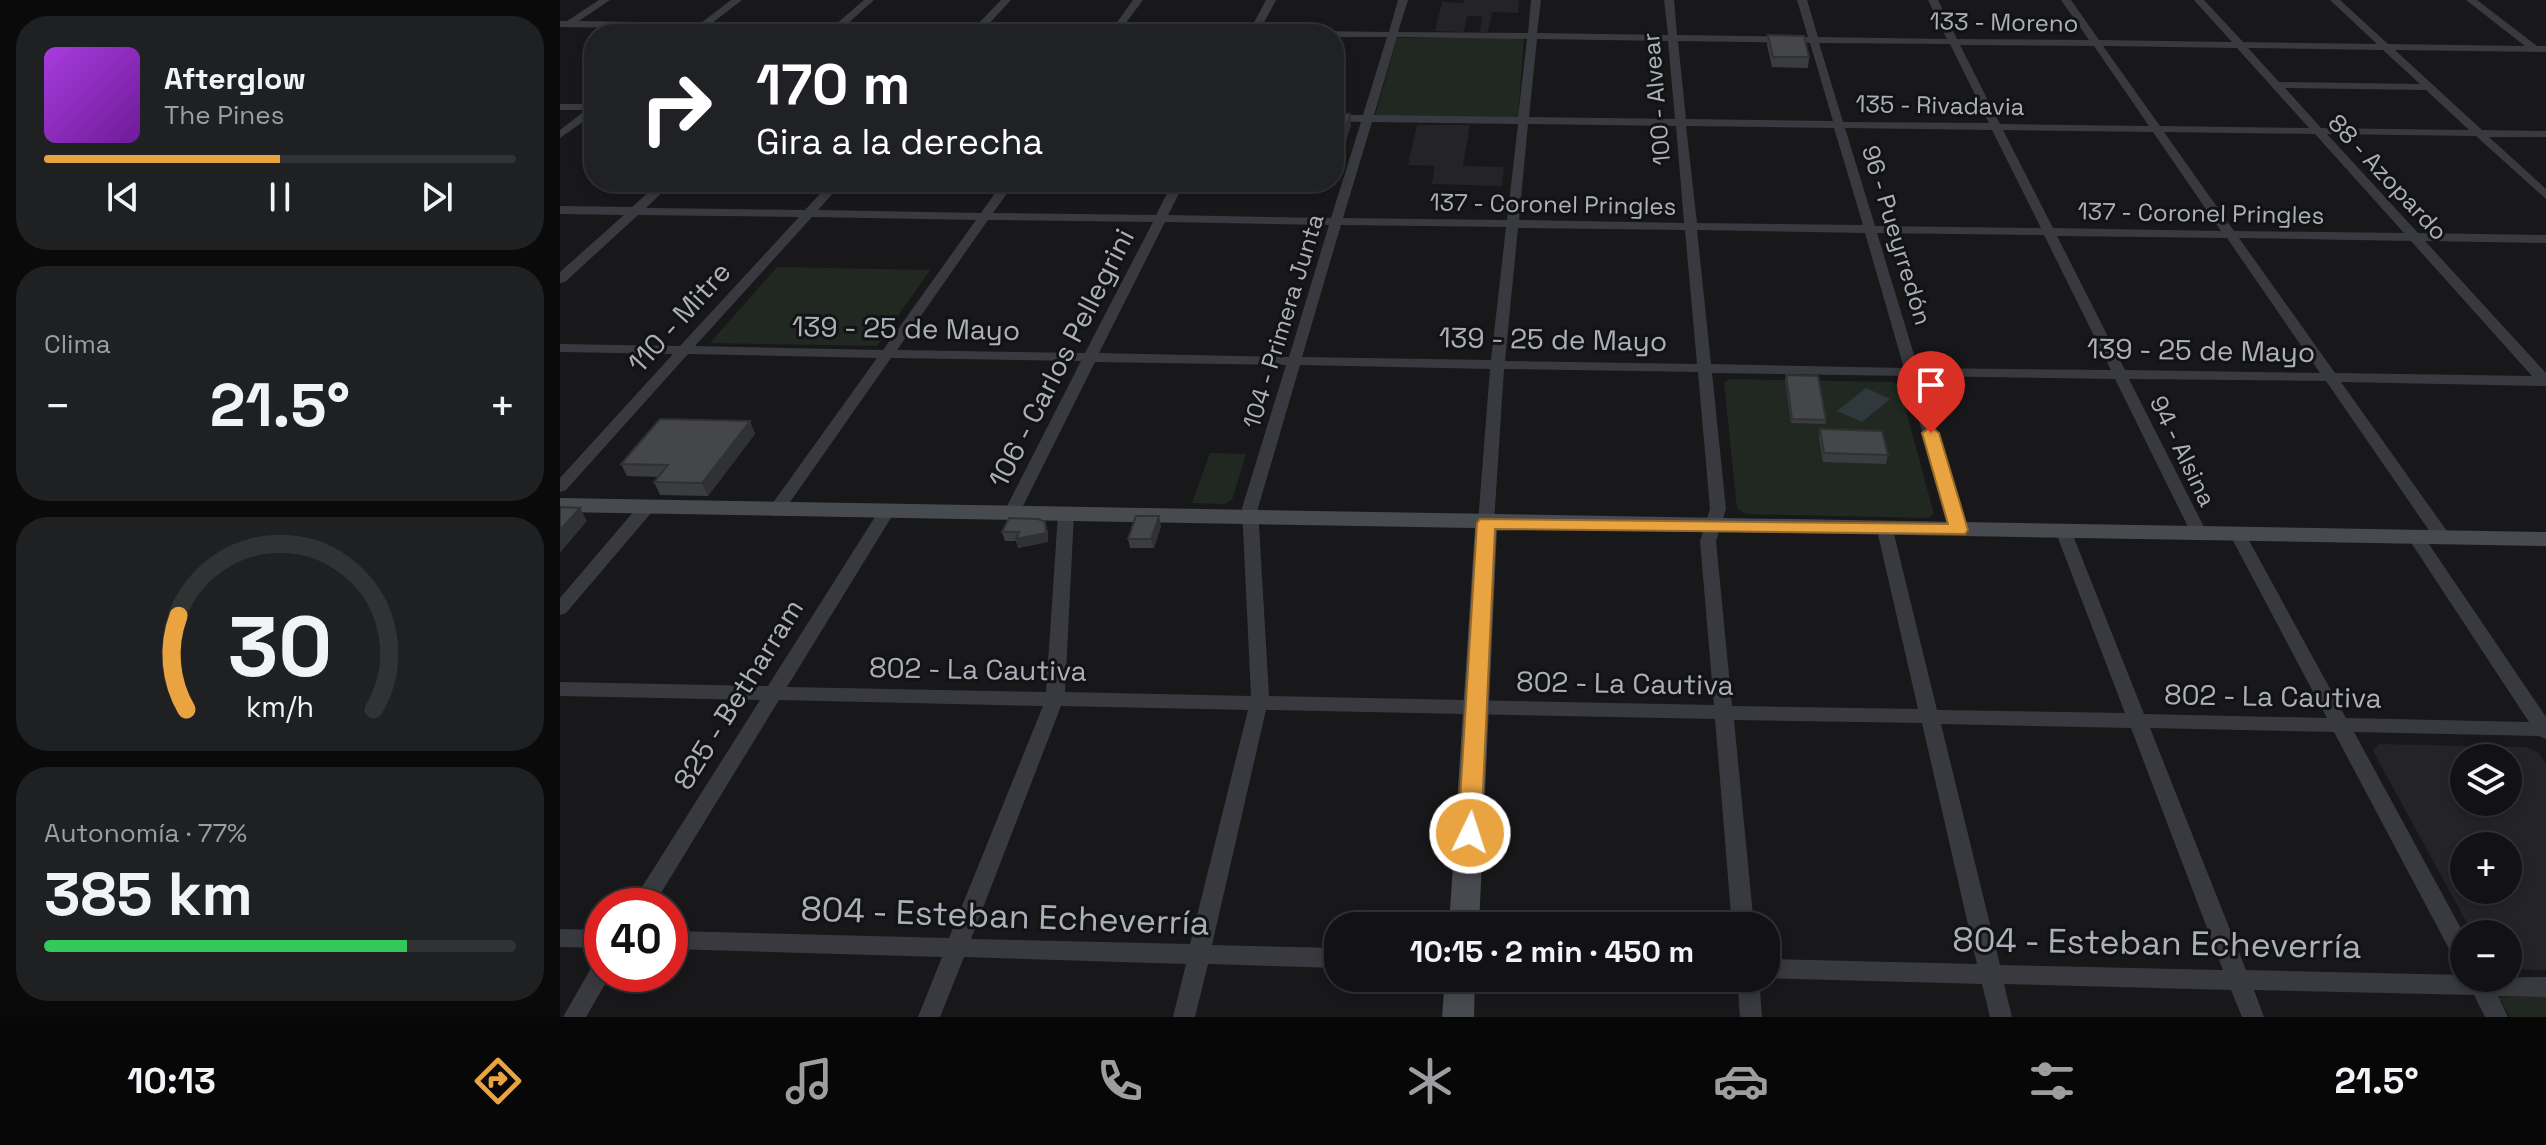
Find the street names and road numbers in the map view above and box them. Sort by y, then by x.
street label: 133 - Moreno [1929,5,2079,39]
street label: 100 - Alvear [1635,31,1677,167]
street label: 135 - Rivadavia [1855,88,2025,122]
street label: 88 - Azopardo [2322,107,2454,247]
street label: 96 - Pueyrredón [1855,141,1939,329]
street label: 137 - Coronel Pringles [1429,186,1677,222]
street label: 137 - Coronel Pringles [2077,195,2325,231]
street label: 104 - Primera Junta [1236,210,1330,432]
street label: 106 - Carlos Pellegrini [980,223,1142,493]
street label: 110 - Mitre [620,254,738,380]
street label: 139 - 25 de Mayo [792,308,1020,348]
street label: 139 - 25 de Mayo [1439,319,1667,359]
street label: 139 - 25 de Mayo [2087,330,2315,370]
street label: 94 - Alsina [2143,391,2223,512]
street label: 825 - Betharram [665,592,811,796]
street label: 802 - La Cautiva [869,649,1087,689]
street label: 802 - La Cautiva [1516,663,1734,703]
street label: 802 - La Cautiva [2164,676,2382,716]
street label: 804 - Esteban Echeverría [800,887,1210,945]
street label: 804 - Esteban Echeverría [1952,918,2362,968]

